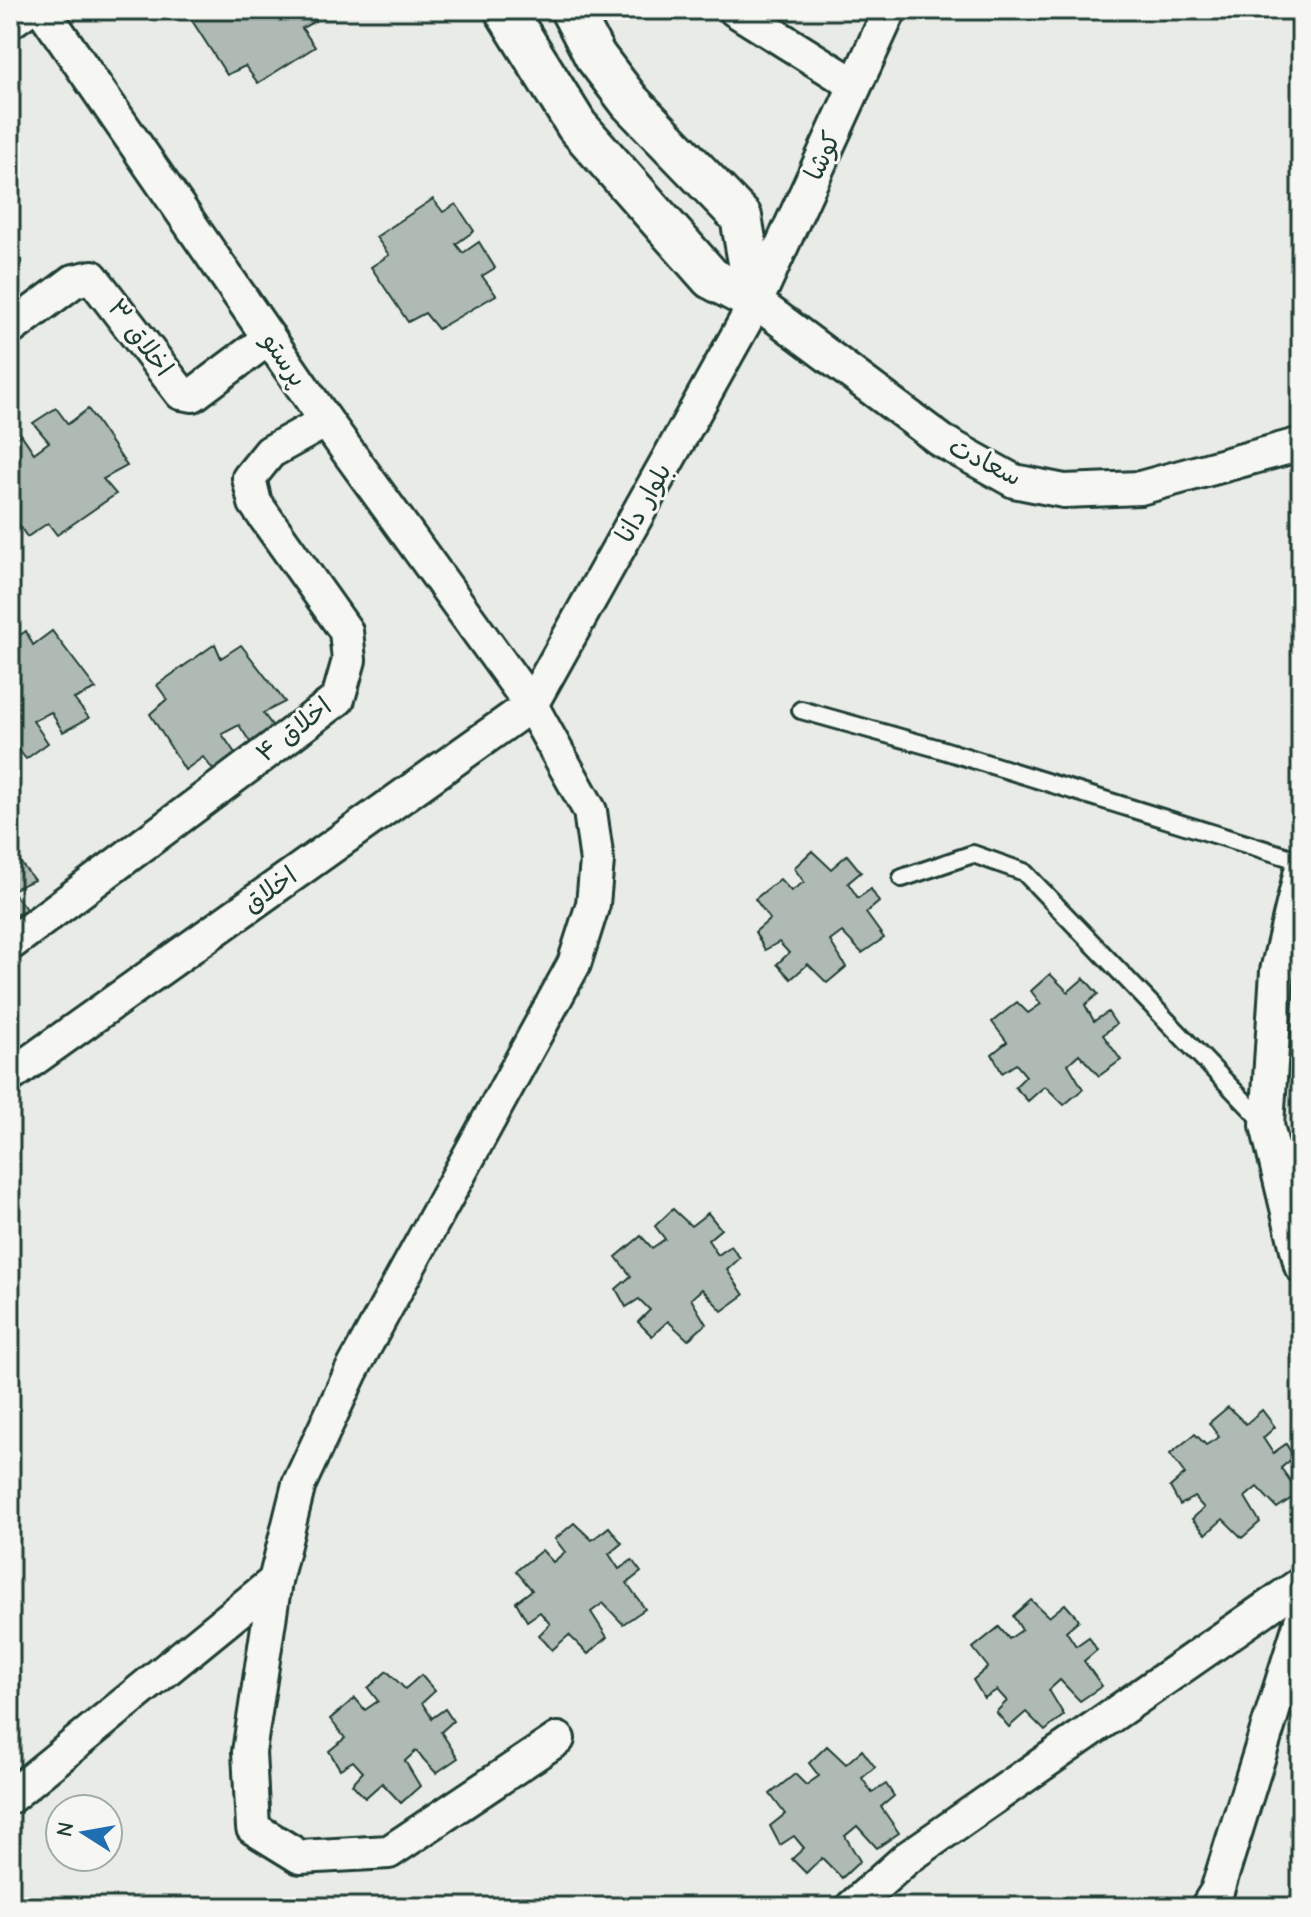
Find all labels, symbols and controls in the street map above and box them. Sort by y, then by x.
street label: کوشا [799,127,847,185]
street label: اخلاق ۳ [101,293,179,383]
street label: پرستو [254,327,313,393]
street label: سعادت [944,432,1026,492]
street label: بلوار دانا [610,458,678,548]
street label: اخلاق ۴ [250,691,338,769]
street label: اخلاق [237,861,303,919]
north arrow [44,1793,124,1873]
text: N [51,1820,79,1839]

